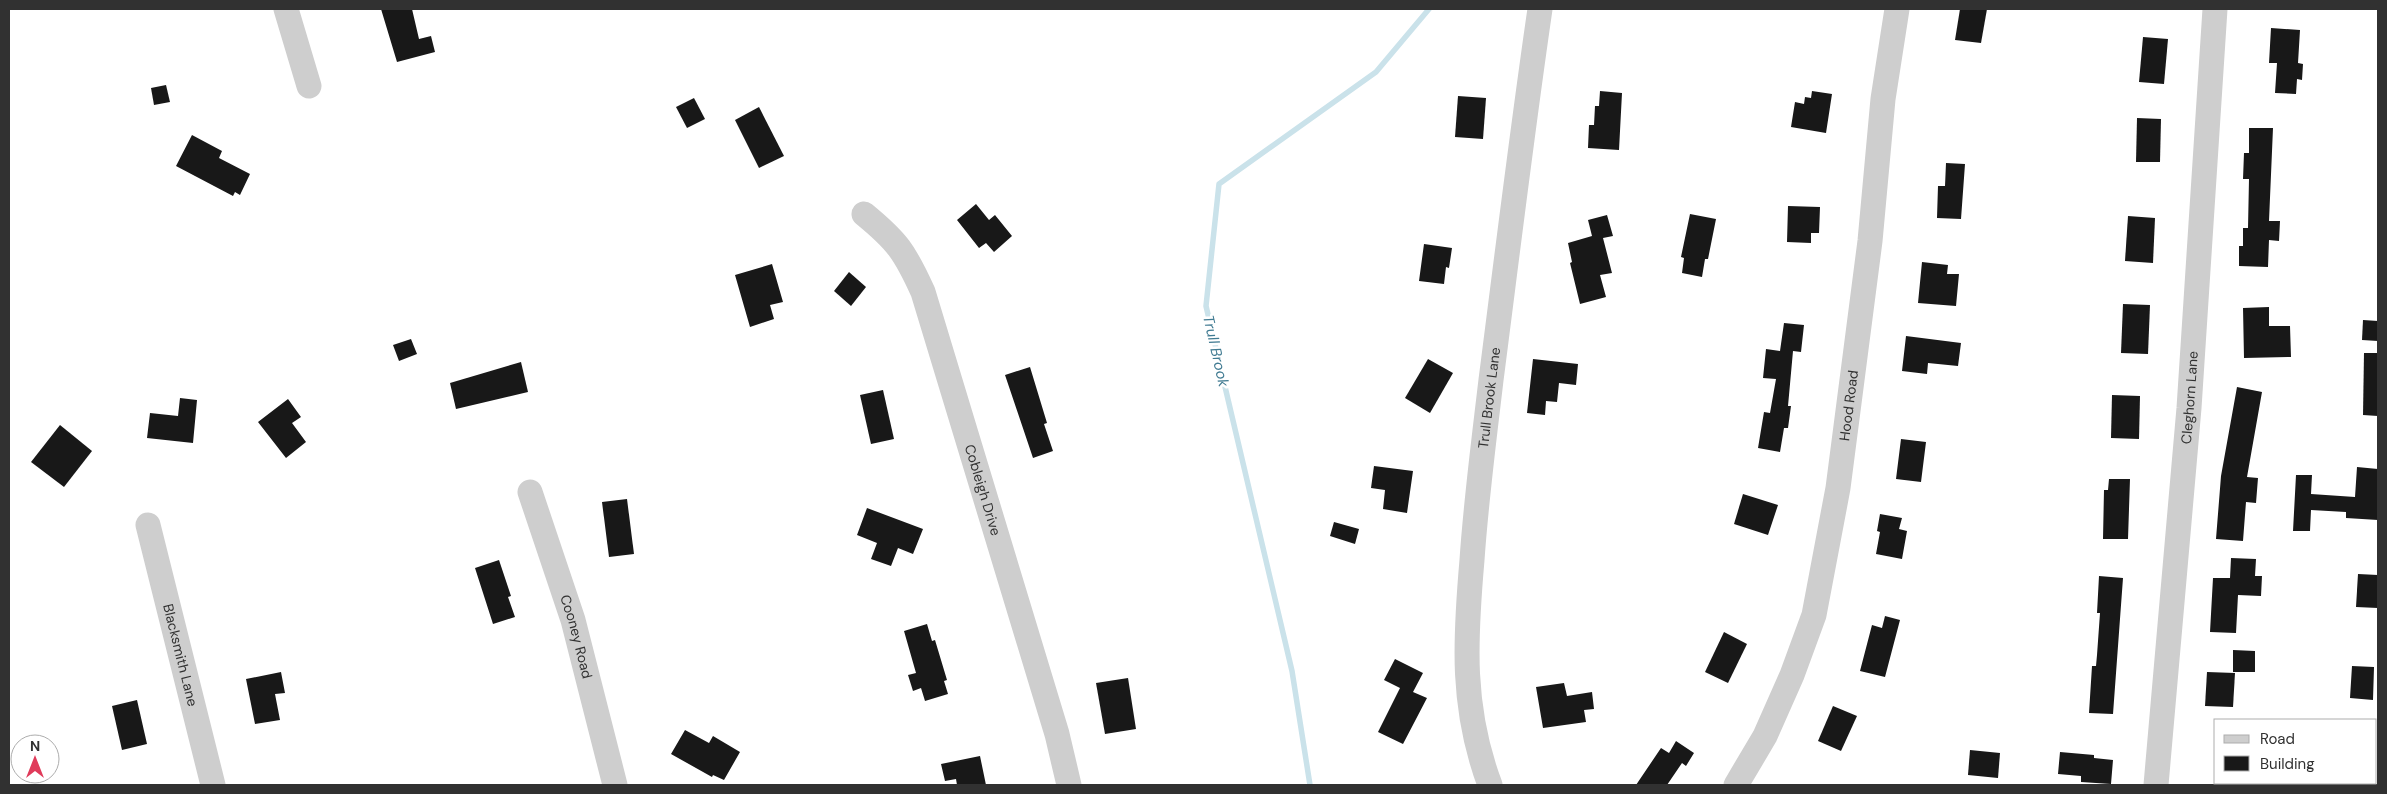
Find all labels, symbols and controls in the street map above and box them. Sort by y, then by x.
water label: Trull Brook [1198,313,1234,389]
street label: Trull Brook Lane [1474,346,1504,450]
street label: Cleghorn Lane [2177,350,2202,445]
street label: Hood Road [1835,369,1862,442]
street label: Cobleigh Drive [961,442,1005,538]
street label: Cooney Road [556,592,597,681]
street label: Blacksmith Lane [159,602,202,708]
legend [2214,719,2377,784]
text: Road [2260,729,2295,749]
north arrow [10,734,60,784]
text: N [30,737,40,755]
text: Building [2260,754,2315,774]

